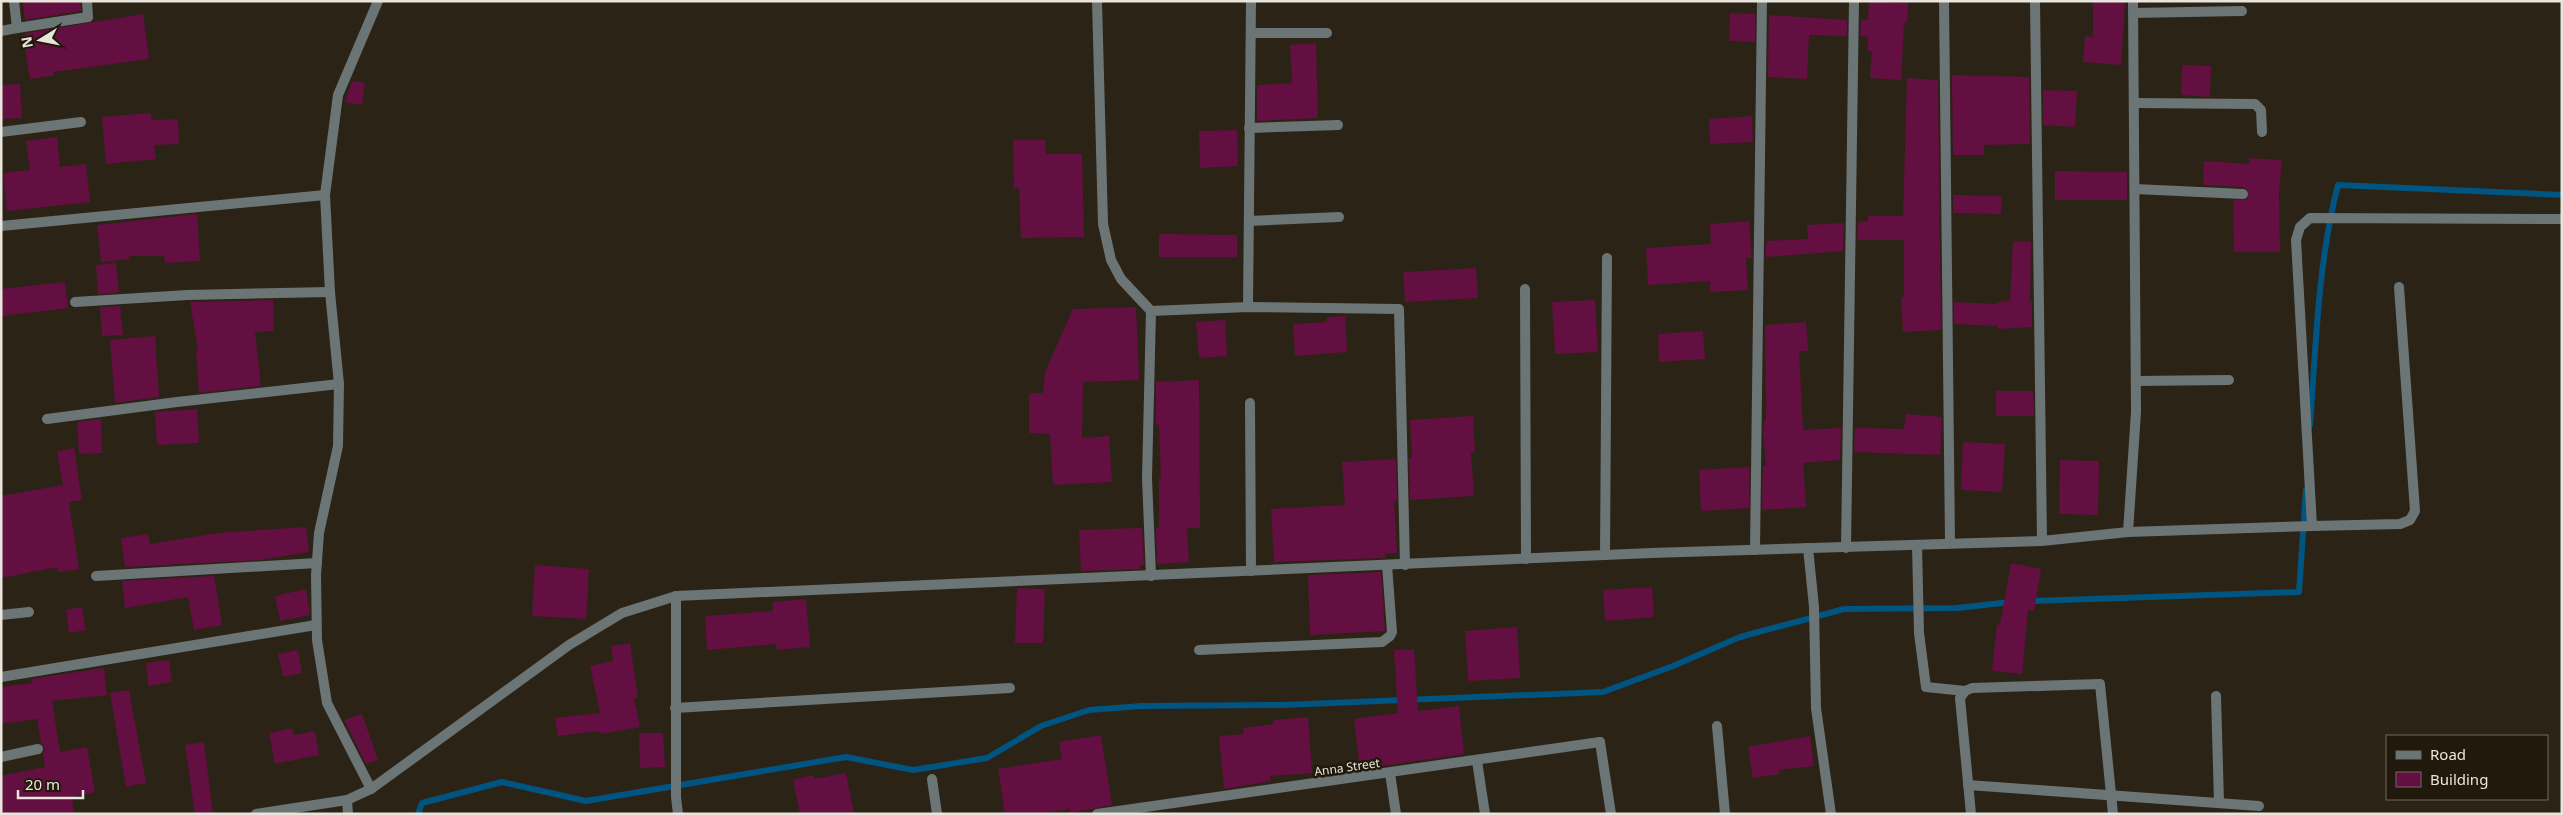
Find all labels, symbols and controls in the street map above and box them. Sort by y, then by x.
north arrow [15,15,65,65]
text: N [16,35,37,50]
legend [2386,735,2548,800]
text: Road [2430,744,2466,764]
street label: Anna Street [1313,754,1381,780]
scale bar [18,768,82,800]
text: Building [2430,769,2488,789]
text: 20 m [25,774,60,794]

